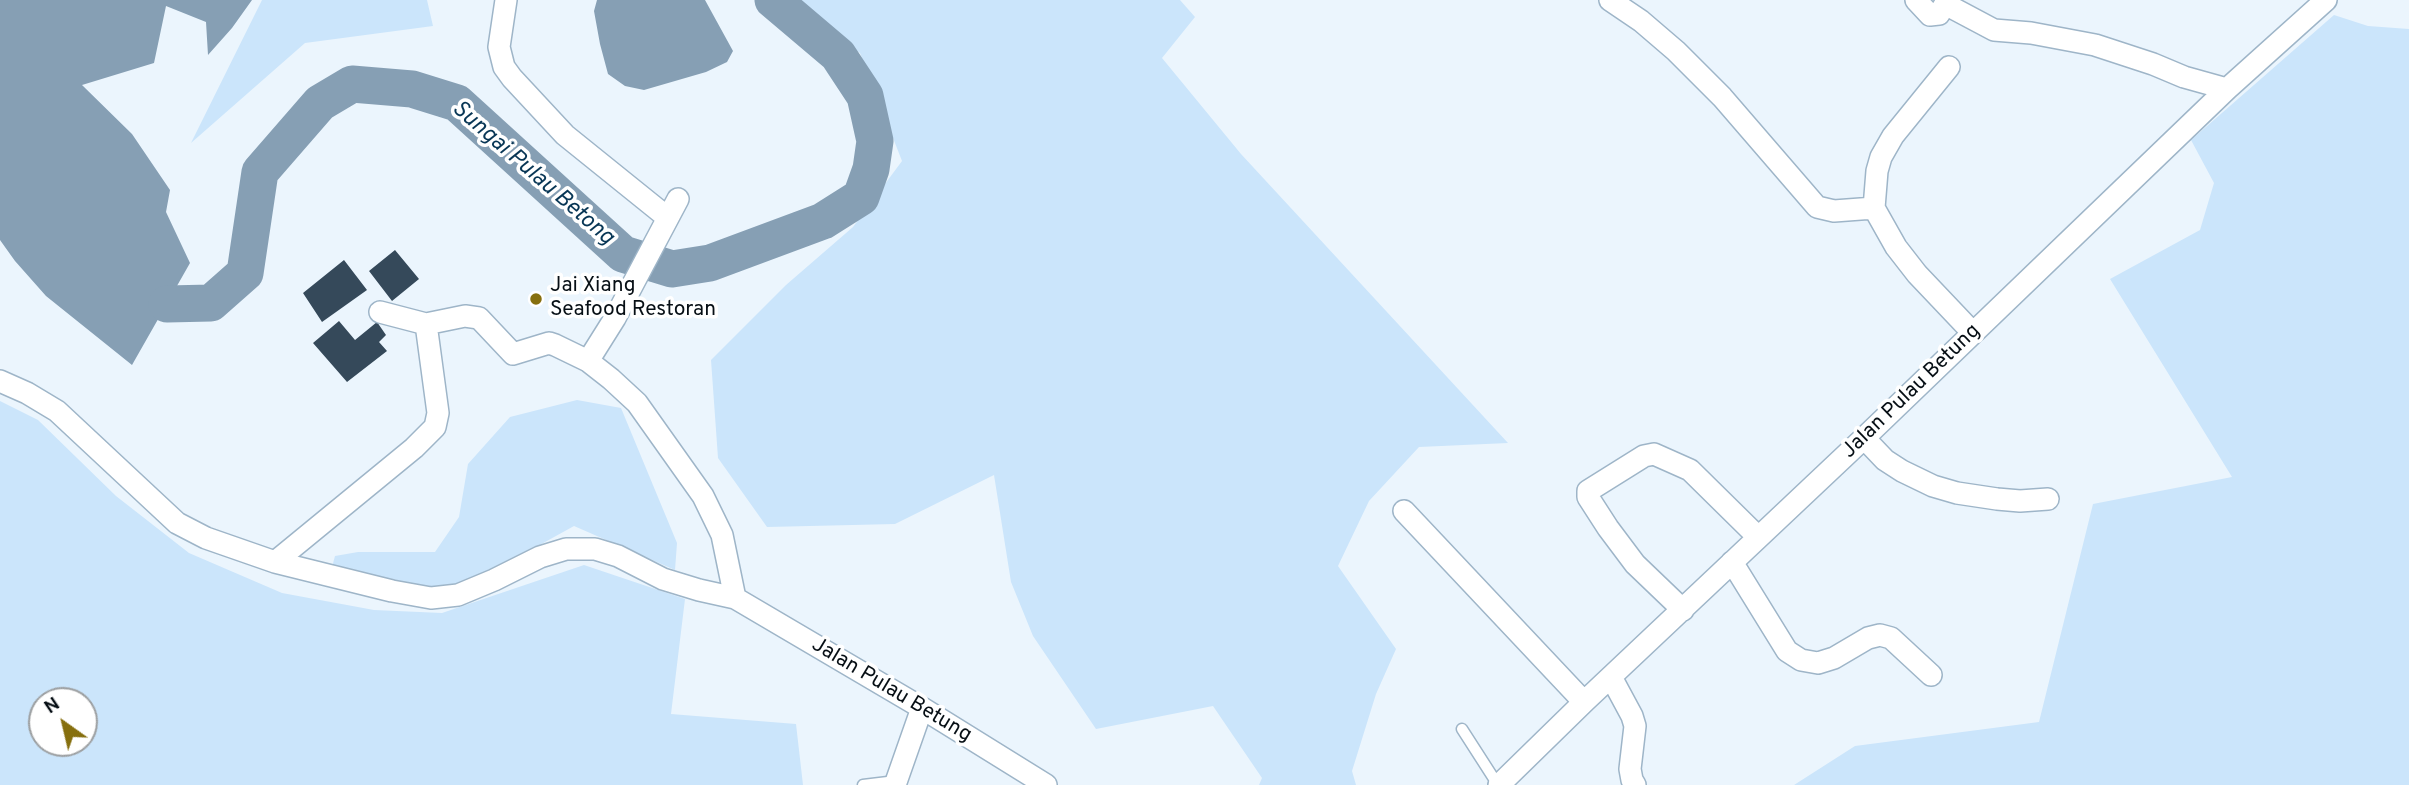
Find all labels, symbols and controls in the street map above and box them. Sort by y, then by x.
water label: Sungai Pulau Betong [445,96,619,252]
place label: Jai Xiang Seafood Restoran [550,274,716,324]
marker: Jai Xiang Seafood Restoran [528,291,544,307]
street label: Jalan Pulau Betung [1838,320,1986,464]
street label: Jalan Pulau Betung [806,633,976,749]
north arrow [28,687,98,757]
text: N [40,692,65,720]

